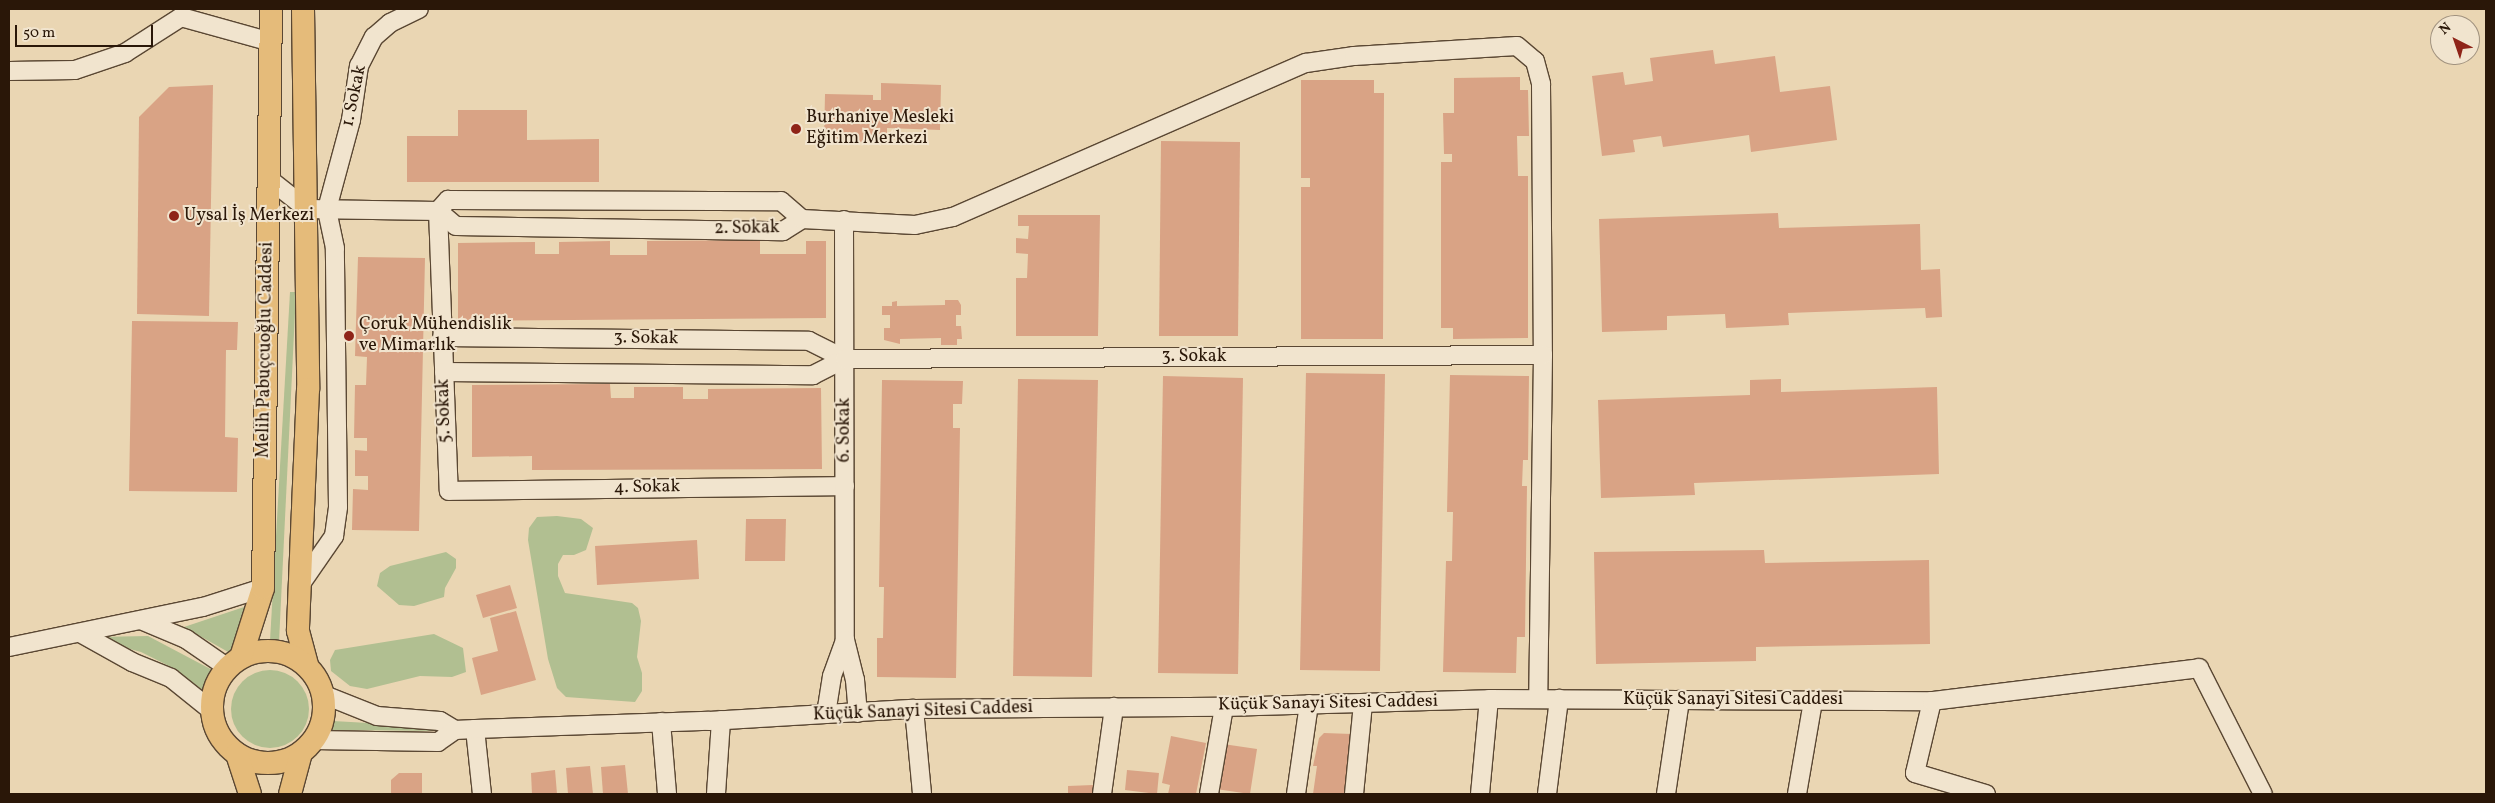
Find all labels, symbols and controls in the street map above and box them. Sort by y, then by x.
scale bar [18,15,155,47]
north arrow [2430,15,2480,65]
text: N [2435,19,2456,40]
text: 50 m [23,23,55,44]
street label: 1. Sokak [338,63,372,129]
place label: Burhaniye Mesleki Eğitim Merkezi [806,108,954,150]
marker: Burhaniye Mesleki Eğitim Merkezi [790,123,802,135]
place label: Uysal İş Merkezi [184,205,314,227]
marker: Uysal İş Merkezi [168,210,180,222]
street label: 2. Sokak [714,218,780,240]
street label: Melih Pabuçcuoğlu Caddesi [253,242,279,458]
place label: Çoruk Mühendislik ve Mimarlık [359,315,512,358]
street label: 3. Sokak [613,328,679,350]
marker: Çoruk Mühendislik ve Mimarlık [343,330,355,342]
street label: 3. Sokak [1162,346,1226,368]
street label: 5. Sokak [433,378,457,444]
street label: 6. Sokak [834,398,856,462]
street label: 4. Sokak [614,477,680,499]
street label: Küçük Sanayi Sitesi Caddesi [1623,689,1843,711]
street label: Küçük Sanayi Sitesi Caddesi [1218,691,1438,717]
street label: Küçük Sanayi Sitesi Caddesi [813,697,1033,727]

